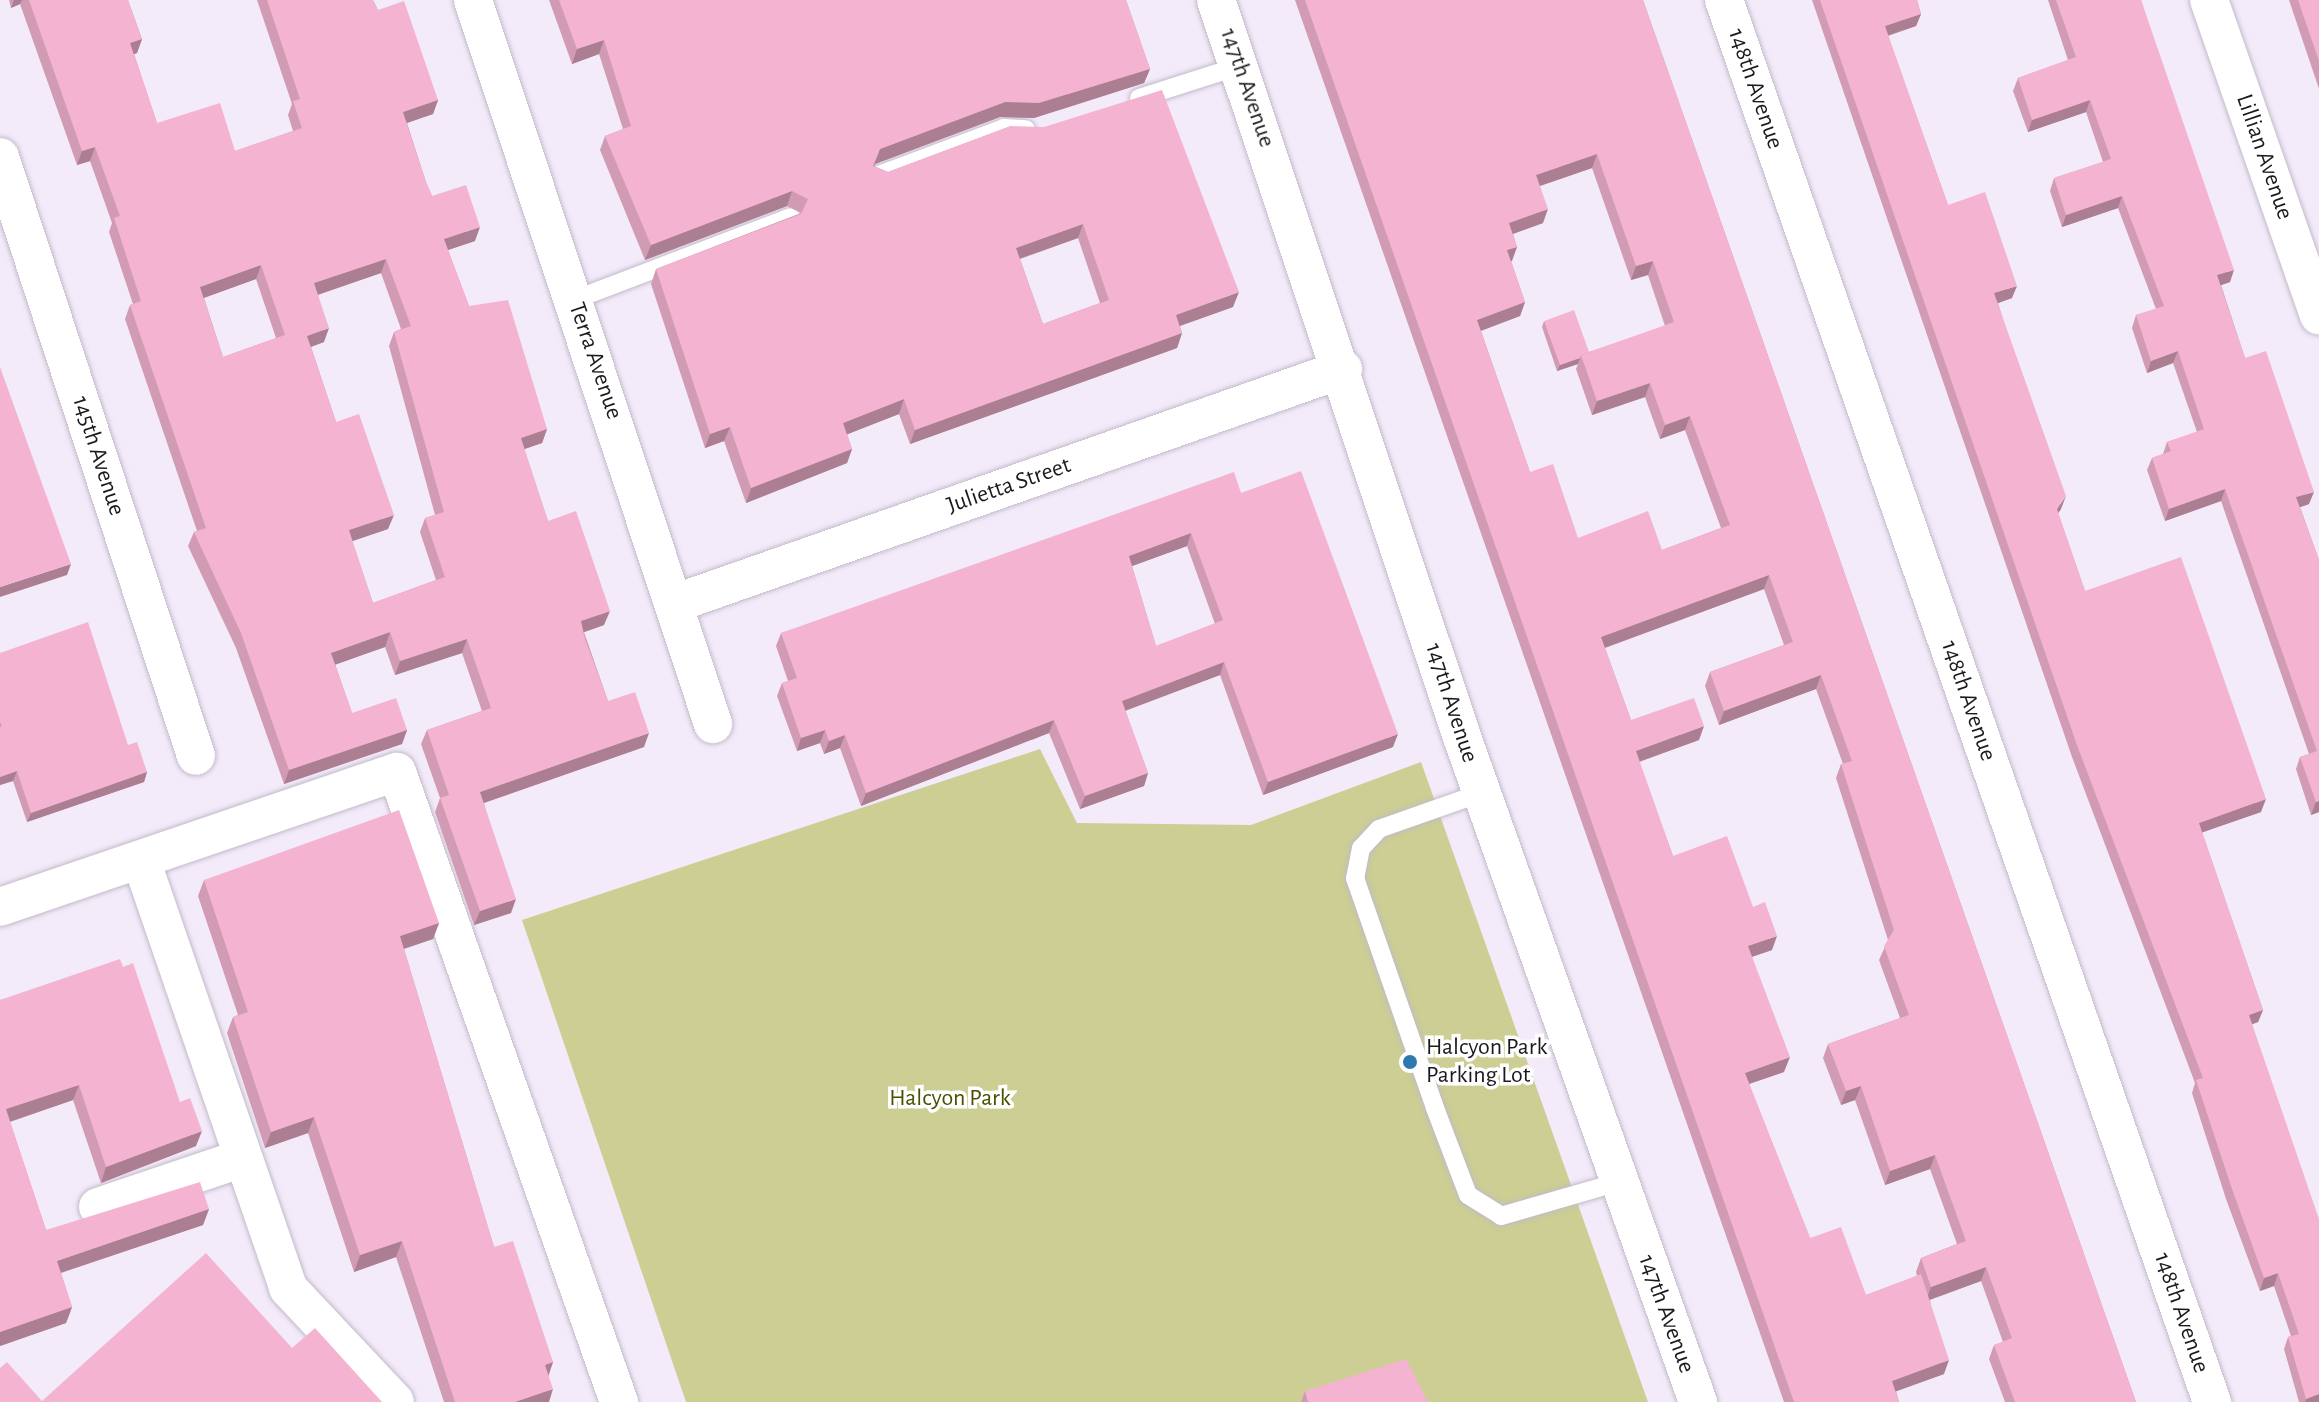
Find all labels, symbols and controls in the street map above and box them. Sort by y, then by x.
street label: 147th Avenue [1213,25,1281,151]
street label: 148th Avenue [1721,25,1789,153]
street label: Lillian Avenue [2229,91,2299,223]
street label: Terra Avenue [562,299,628,423]
street label: 145th Avenue [65,393,131,519]
street label: Julietta Street [943,451,1075,521]
street label: 148th Avenue [1934,637,2002,765]
street label: 147th Avenue [1418,640,1484,766]
place label: Halcyon Park Parking Lot [1426,1034,1547,1090]
marker: Halcyon Park Parking Lot [1401,1053,1419,1071]
park label: Halcyon Park [889,1085,1011,1113]
street label: 148th Avenue [2147,1249,2215,1377]
street label: 147th Avenue [1631,1251,1701,1377]

